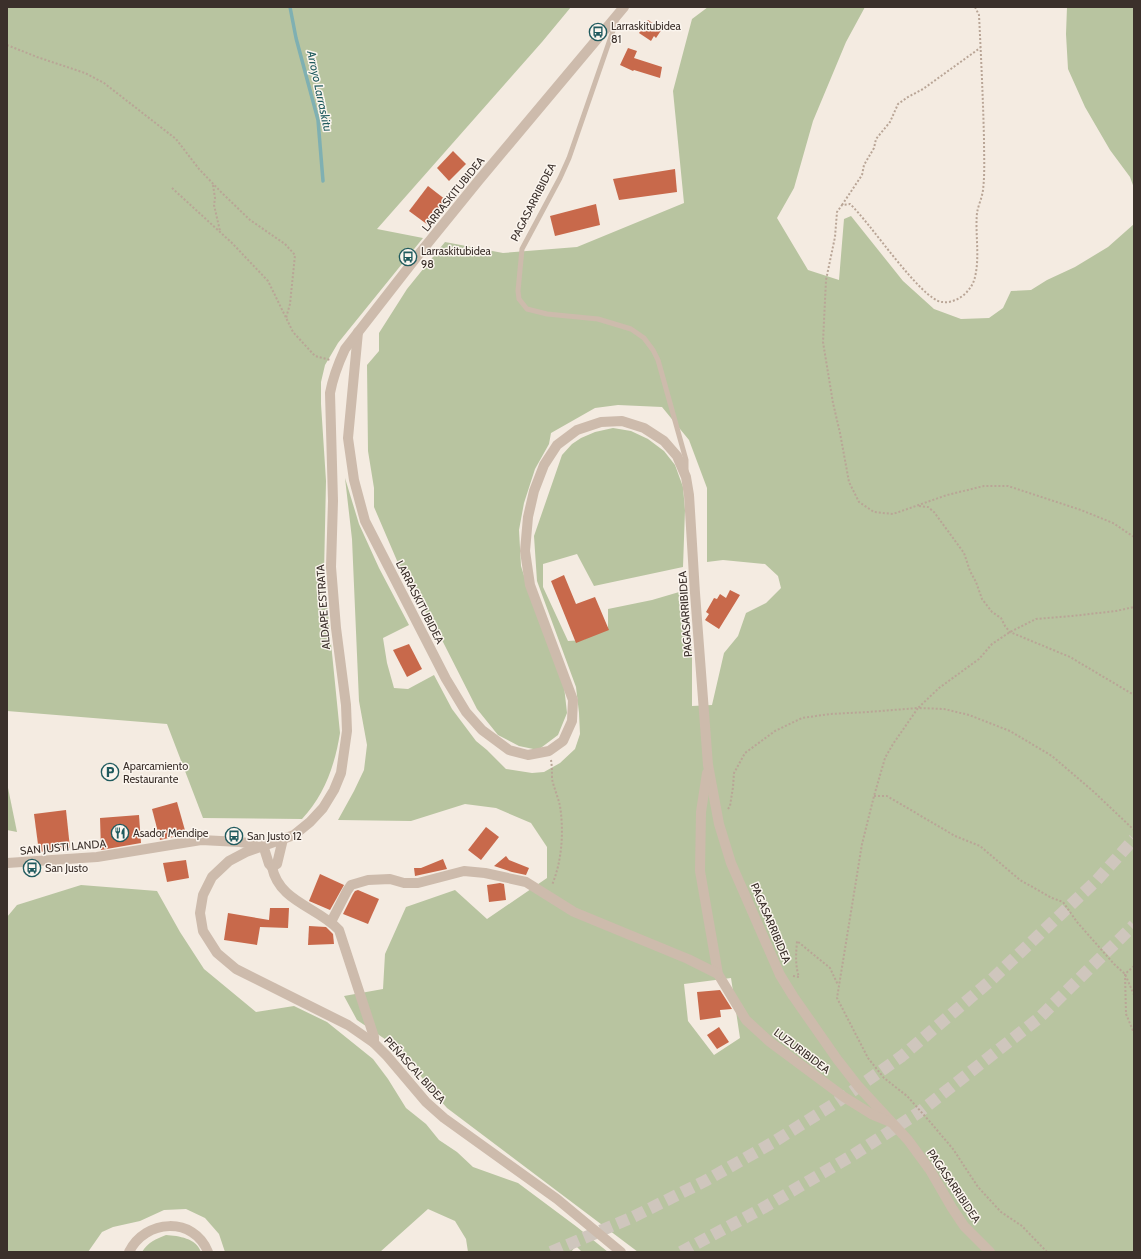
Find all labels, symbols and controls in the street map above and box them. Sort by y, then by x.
place label: Larraskitubidea 81 [611,19,681,46]
bus stop icon: Larraskitubidea 81 [588,22,608,42]
water label: Arroyo Larraskitu [304,48,336,133]
street label: LARRASKITUBIDEA [419,154,487,234]
street label: PAGASARRIBIDEA [507,160,559,244]
place label: Larraskitubidea 98 [421,244,491,271]
bus stop icon: Larraskitubidea 98 [398,247,418,267]
street label: LARRASKITUBIDEA [393,558,447,646]
street label: ALDAPE ESTRATA [313,564,333,650]
street label: PAGASARRIBIDEA [675,570,695,657]
place label: Aparcamiento Restaurante [123,759,188,786]
parking icon: Aparcamiento Restaurante [100,762,120,782]
restaurant icon: Asador Mendipe [110,823,130,843]
place label: Asador Mendipe [133,826,209,840]
bus stop icon: San Justo 12 [224,826,244,846]
place label: San Justo 12 [247,829,302,843]
street label: SAN JUSTI LANDA [19,836,107,858]
bus stop icon: San Justo [22,858,42,878]
place label: San Justo [45,861,88,875]
street label: PAGASARRIBIDEA [748,881,794,966]
street label: LUZURIBIDEA [771,1025,833,1077]
street label: PEÑASCAL BIDEA [381,1034,449,1106]
street label: PAGASARRIBIDEA [924,1146,984,1226]

